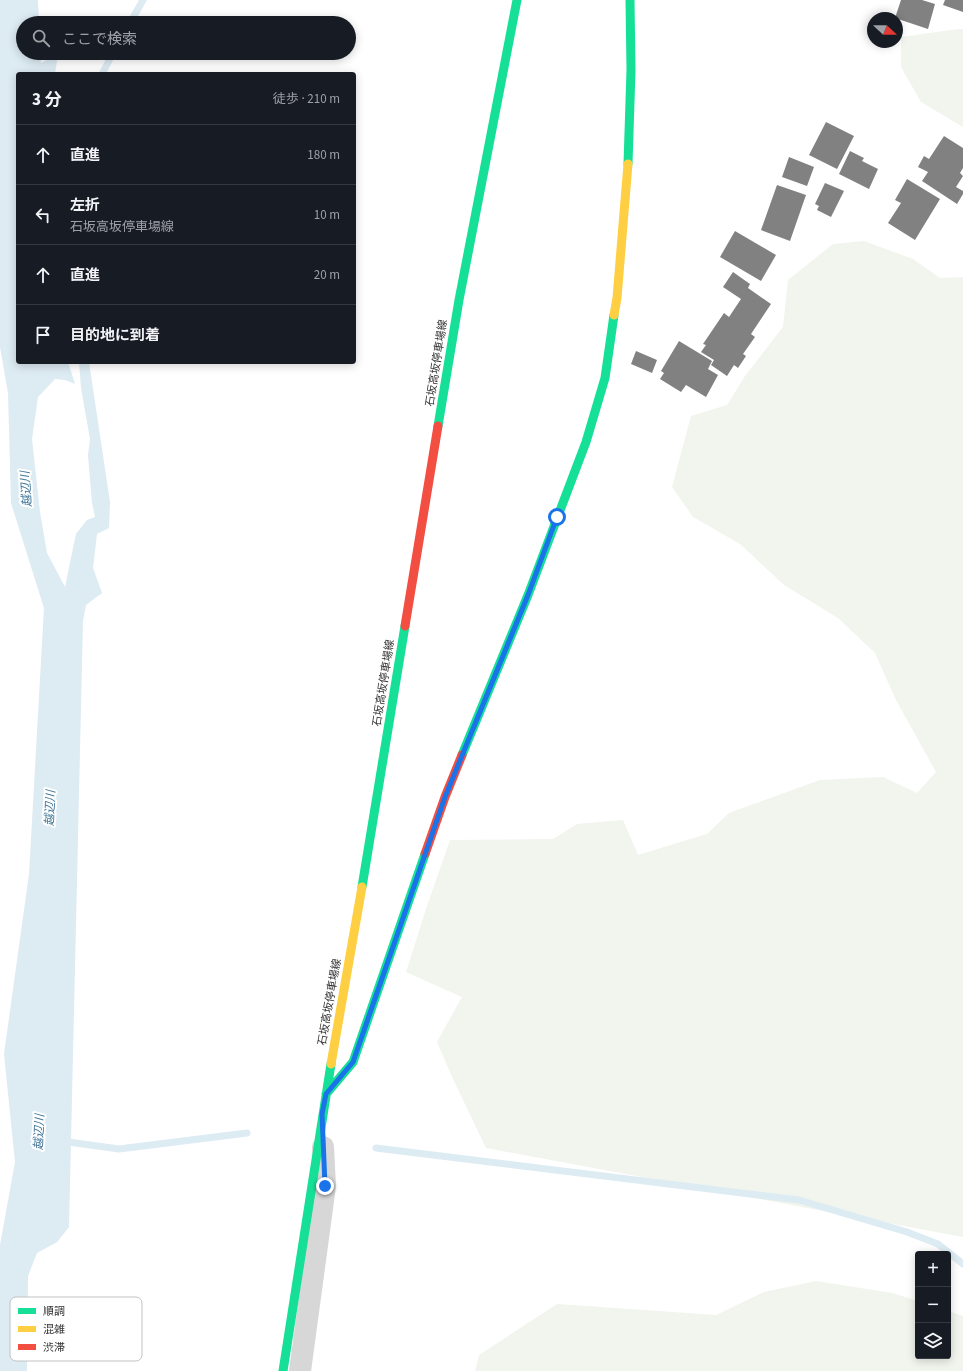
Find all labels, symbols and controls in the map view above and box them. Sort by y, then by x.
north arrow [867,12,903,48]
search box [16,16,356,60]
icon: search [30,27,52,49]
text: ここで検索 [62,29,137,50]
text: 3 分 [32,88,61,112]
text: 徒歩 · 210 m [273,90,340,108]
icon: ahead [32,144,54,166]
text: 直進 [70,145,100,166]
text: 180 m [307,146,340,164]
text: 左折 [70,195,100,216]
icon: left [32,204,54,226]
text: 10 m [314,206,340,224]
text: 石坂高坂停車場線 [70,218,174,236]
icon: ahead [32,264,54,286]
text: 直進 [70,265,100,286]
text: 20 m [314,266,340,284]
street label: 石坂高坂停車場線 [422,318,451,408]
icon: arrive [32,324,54,346]
text: 目的地に到着 [70,325,160,346]
water label: 越辺川 [17,468,36,508]
route start [548,508,566,526]
street label: 石坂高坂停車場線 [369,638,398,728]
water label: 越辺川 [41,788,60,826]
street label: 石坂高坂停車場線 [314,957,345,1047]
water label: 越辺川 [30,1112,49,1150]
route end [316,1177,334,1195]
map controls [915,1251,951,1359]
button: + [915,1251,951,1287]
button: − [915,1287,951,1323]
legend [10,1297,142,1361]
text: 順調 [43,1304,65,1319]
text: 混雑 [43,1322,65,1337]
button: layers [915,1323,951,1359]
text: 渋滞 [43,1340,65,1355]

